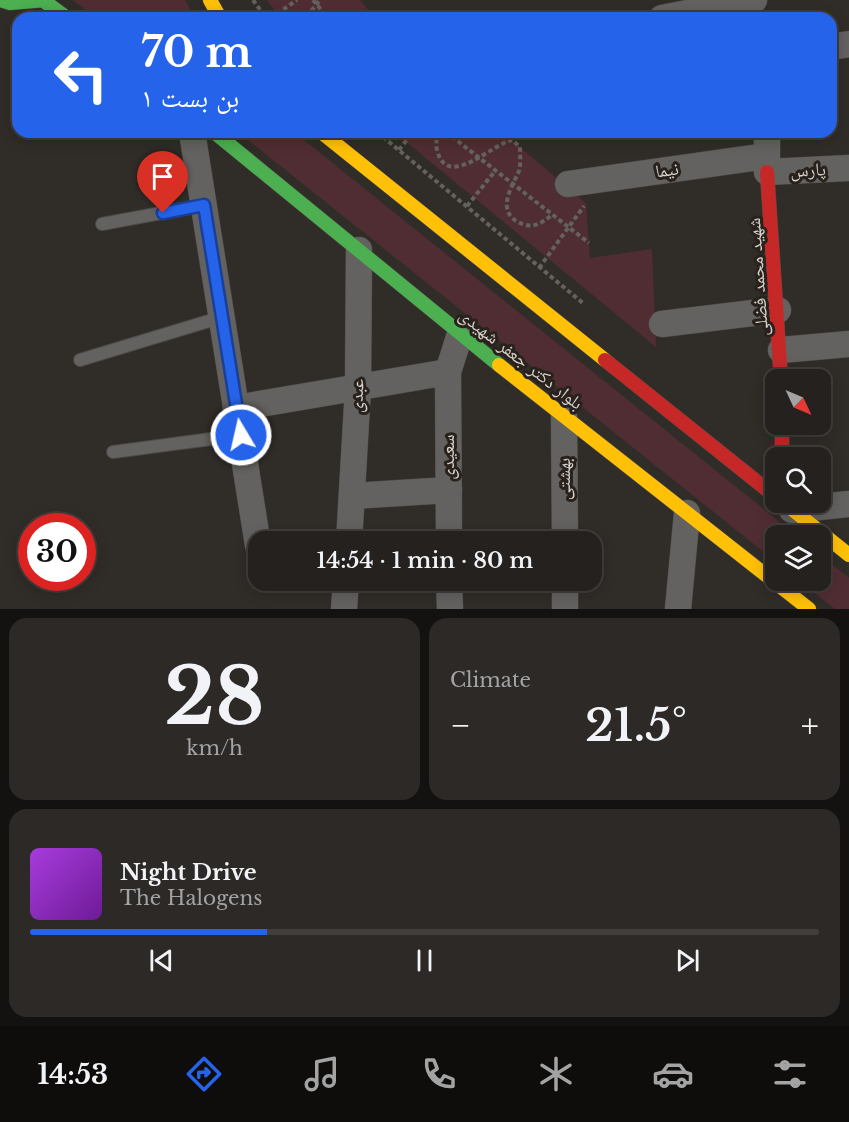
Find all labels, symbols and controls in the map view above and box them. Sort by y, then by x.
text: 70 m [141,26,252,78]
icon: left [42,36,120,114]
text: بن بست ۱ [141,81,239,114]
pin [137,151,188,213]
street label: نیما [654,157,680,183]
street label: پارس [789,158,827,182]
icon: arrive [146,160,179,193]
street label: شهید محمد فضلی [743,217,773,337]
street label: بلوار دکتر جعفر شهیدی [455,304,587,414]
north arrow [765,369,831,435]
map controls [765,369,831,591]
street label: عبدی [345,379,369,413]
position arrow [209,403,273,467]
street label: سعیدی [437,434,459,480]
button: search [765,447,831,513]
street label: بهشتی [553,458,575,500]
speed limit sign: 30 [18,513,96,591]
button: layers [765,525,831,591]
text: 14:54 · 1 min · 80 m [317,547,533,574]
text: 28 [164,648,265,745]
text: Climate [450,668,531,692]
text: 21.5° [585,697,687,753]
text: − [450,705,471,746]
text: + [801,705,819,746]
text: km/h [186,736,243,760]
text: Night Drive [120,859,257,886]
text: The Halogens [120,886,262,910]
icon: previous [145,944,178,977]
icon: pause [408,944,441,977]
icon: next [671,944,704,977]
icon: directions [183,1053,225,1095]
icon: music [301,1053,343,1095]
icon: phone [418,1053,460,1095]
icon: climate [535,1053,577,1095]
icon: car [652,1053,694,1095]
icon: filters [769,1053,811,1095]
text: 14:53 [38,1058,108,1091]

